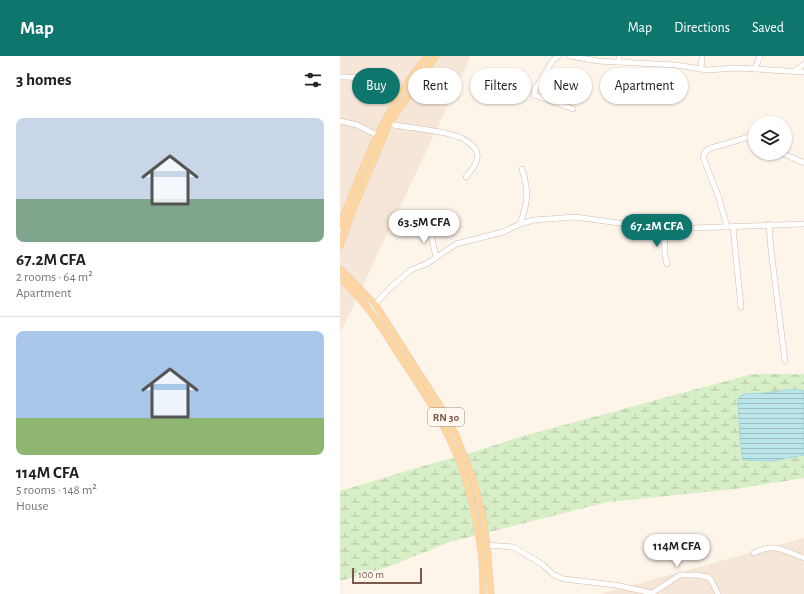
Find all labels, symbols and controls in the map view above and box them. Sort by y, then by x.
text: Map [20,19,54,38]
text: Map [628,21,652,35]
text: Directions [674,21,730,35]
text: Saved [752,21,784,35]
chip: Buy [352,68,400,104]
chip: Rent [408,68,462,104]
chip: Filters [470,68,531,104]
chip: New [539,68,592,104]
chip: Apartment [600,68,688,104]
icon: filters [302,69,324,91]
text: 3 homes [16,71,72,88]
map controls [748,116,792,160]
button: layers [748,116,792,160]
icon: home [134,144,206,216]
pin: 63.5M CFA [378,210,470,244]
pin: 67.2M CFA [611,214,703,248]
text: 63.5M CFA [398,216,450,229]
text: 67.2M CFA [630,220,684,233]
text: 67.2M CFA [16,251,86,268]
text: 2 rooms · 64 m² [16,271,93,284]
text: Apartment [16,287,71,300]
icon: home [134,357,206,429]
road number: RN 30 [428,408,464,426]
text: 114M CFA [16,464,79,481]
text: 5 rooms · 148 m² [16,484,97,497]
text: House [16,500,48,513]
pin: 114M CFA [636,534,718,568]
text: 114M CFA [653,540,701,553]
scale bar [352,566,422,585]
text: 100 m [358,569,384,580]

